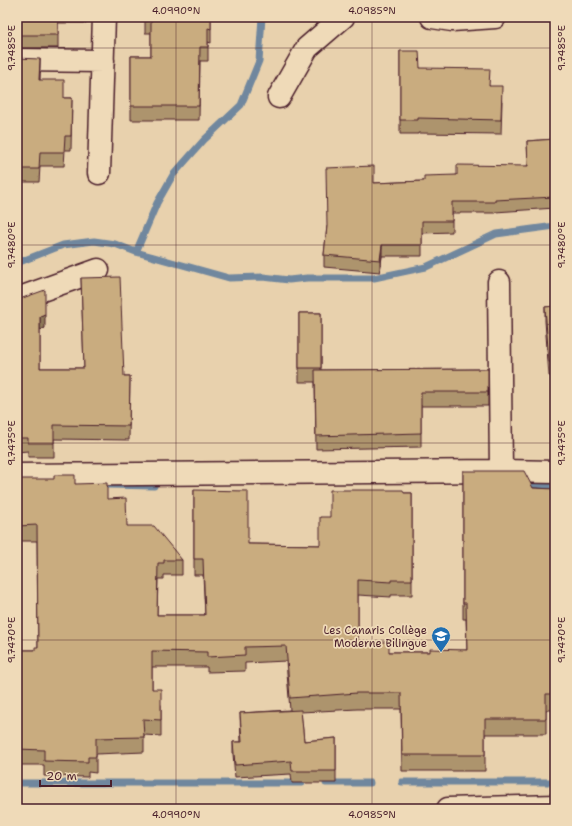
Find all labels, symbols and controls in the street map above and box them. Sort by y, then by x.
text: 4.0990°N [152,4,200,17]
text: 4.0985°N [348,4,396,17]
text: 9.7485°E [5,25,18,71]
text: 9.7485°E [555,25,568,71]
text: 9.7480°E [5,222,18,268]
text: 9.7480°E [555,222,568,268]
text: 9.7475°E [5,420,18,466]
text: 9.7475°E [555,420,568,466]
text: 9.7470°E [5,617,18,663]
text: 9.7470°E [555,617,568,663]
place label: Les Canaris Collège Moderne Bilingue [324,623,427,651]
school or university icon: Les Canaris Collège Moderne Bilingue [430,625,452,653]
scale bar [40,762,111,788]
text: 20 m [46,768,77,784]
text: 4.0990°N [152,808,200,821]
text: 4.0985°N [348,808,396,821]

